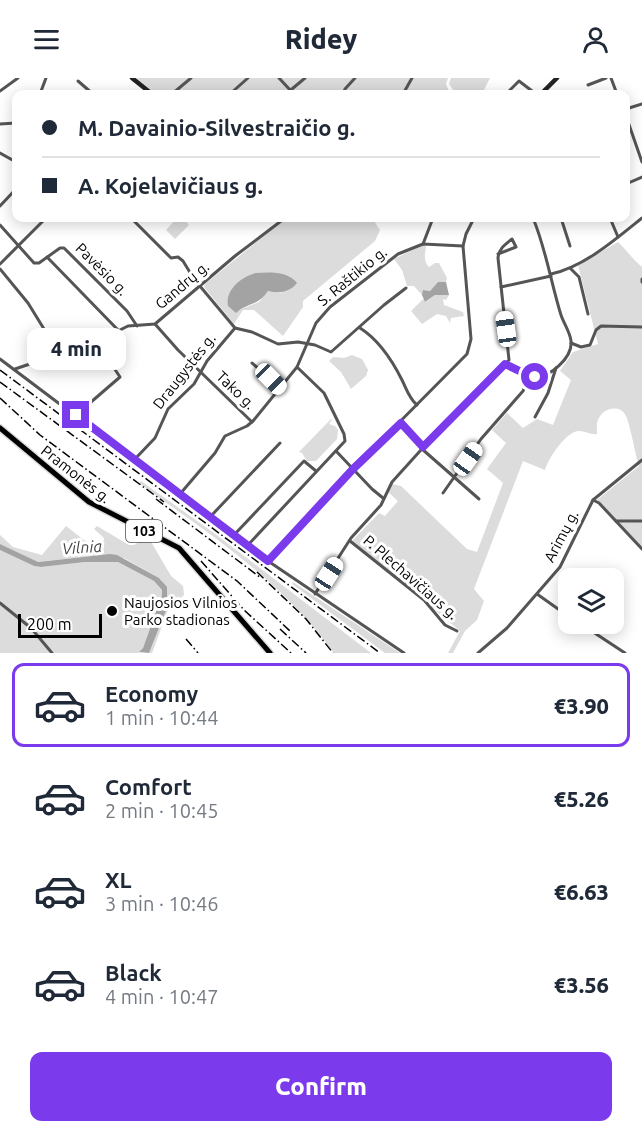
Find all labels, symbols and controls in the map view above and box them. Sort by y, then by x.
icon: menu [30,23,63,56]
icon: person [579,23,612,56]
text: Ridey [285,24,357,54]
text: M. Davainio-Silvestraičio g. [78,115,355,140]
text: A. Kojelavičiaus g. [78,173,263,198]
street label: Pavėsio g. [72,239,132,299]
street label: S. Raštikio g. [314,243,390,309]
street label: Gandrų g. [152,258,212,312]
car [495,310,517,348]
callout: 4 min [26,328,125,370]
street label: Draugystės g. [149,330,219,412]
text: 4 min [51,337,102,360]
car [252,360,290,398]
route start [521,363,548,390]
street label: Tako g. [213,367,259,413]
route end [62,401,89,428]
car [450,439,486,479]
street label: Pramonės g. [38,442,114,506]
street label: Arimų g. [540,507,582,565]
road number: 103 [126,520,162,542]
street label: P. Plechavičiaus g. [360,531,462,623]
water label: Vilnia [61,537,103,557]
car [312,554,346,594]
map controls [558,568,624,634]
button: layers [558,568,624,634]
place label: Naujosios Vilnios Parko stadionas [124,594,237,628]
marker: Naujosios Vilnios Parko stadionas [105,604,119,618]
scale bar [18,611,102,638]
text: 200 m [27,615,72,633]
icon: car [33,678,87,732]
text: Economy [105,681,198,706]
text: €3.90 [554,693,609,718]
text: 1 min · 10:44 [105,706,219,729]
icon: car [33,771,87,825]
text: Comfort [105,774,192,799]
text: €5.26 [554,786,609,811]
text: 2 min · 10:45 [105,799,219,822]
icon: car [33,864,87,918]
text: XL [105,867,132,892]
text: €6.63 [554,879,609,904]
text: 3 min · 10:46 [105,892,219,915]
icon: car [33,957,87,1011]
text: Black [105,960,162,985]
text: €3.56 [554,972,609,997]
text: 4 min · 10:47 [105,985,219,1008]
button: Confirm [30,1052,612,1121]

